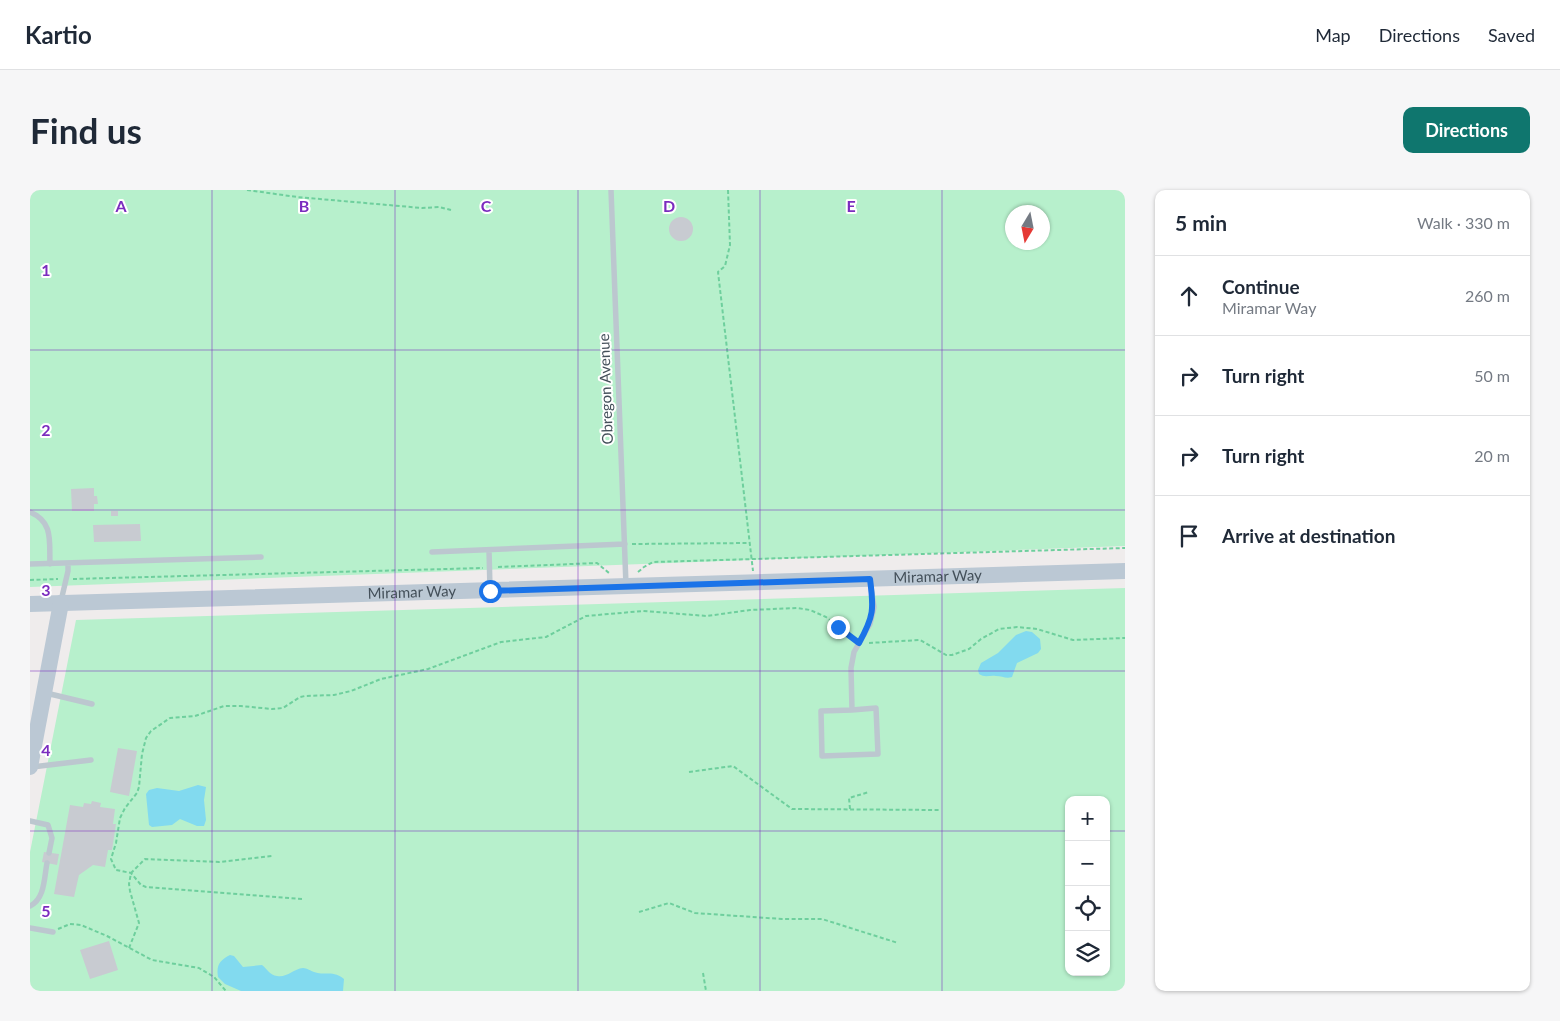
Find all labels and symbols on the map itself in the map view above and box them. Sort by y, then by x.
text: A [114,196,127,215]
text: B [299,196,309,215]
text: C [481,196,492,215]
text: D [663,196,675,215]
text: E [846,196,856,215]
north arrow [1005,205,1050,250]
text: 1 [41,260,51,279]
street label: Obregon Avenue [594,333,616,445]
text: 2 [41,420,51,439]
street label: Miramar Way [893,565,982,586]
text: 3 [41,580,51,599]
route start [479,580,502,603]
street label: Miramar Way [367,581,457,602]
route end [827,616,850,639]
text: 4 [41,740,51,759]
text: 5 [41,901,51,920]

